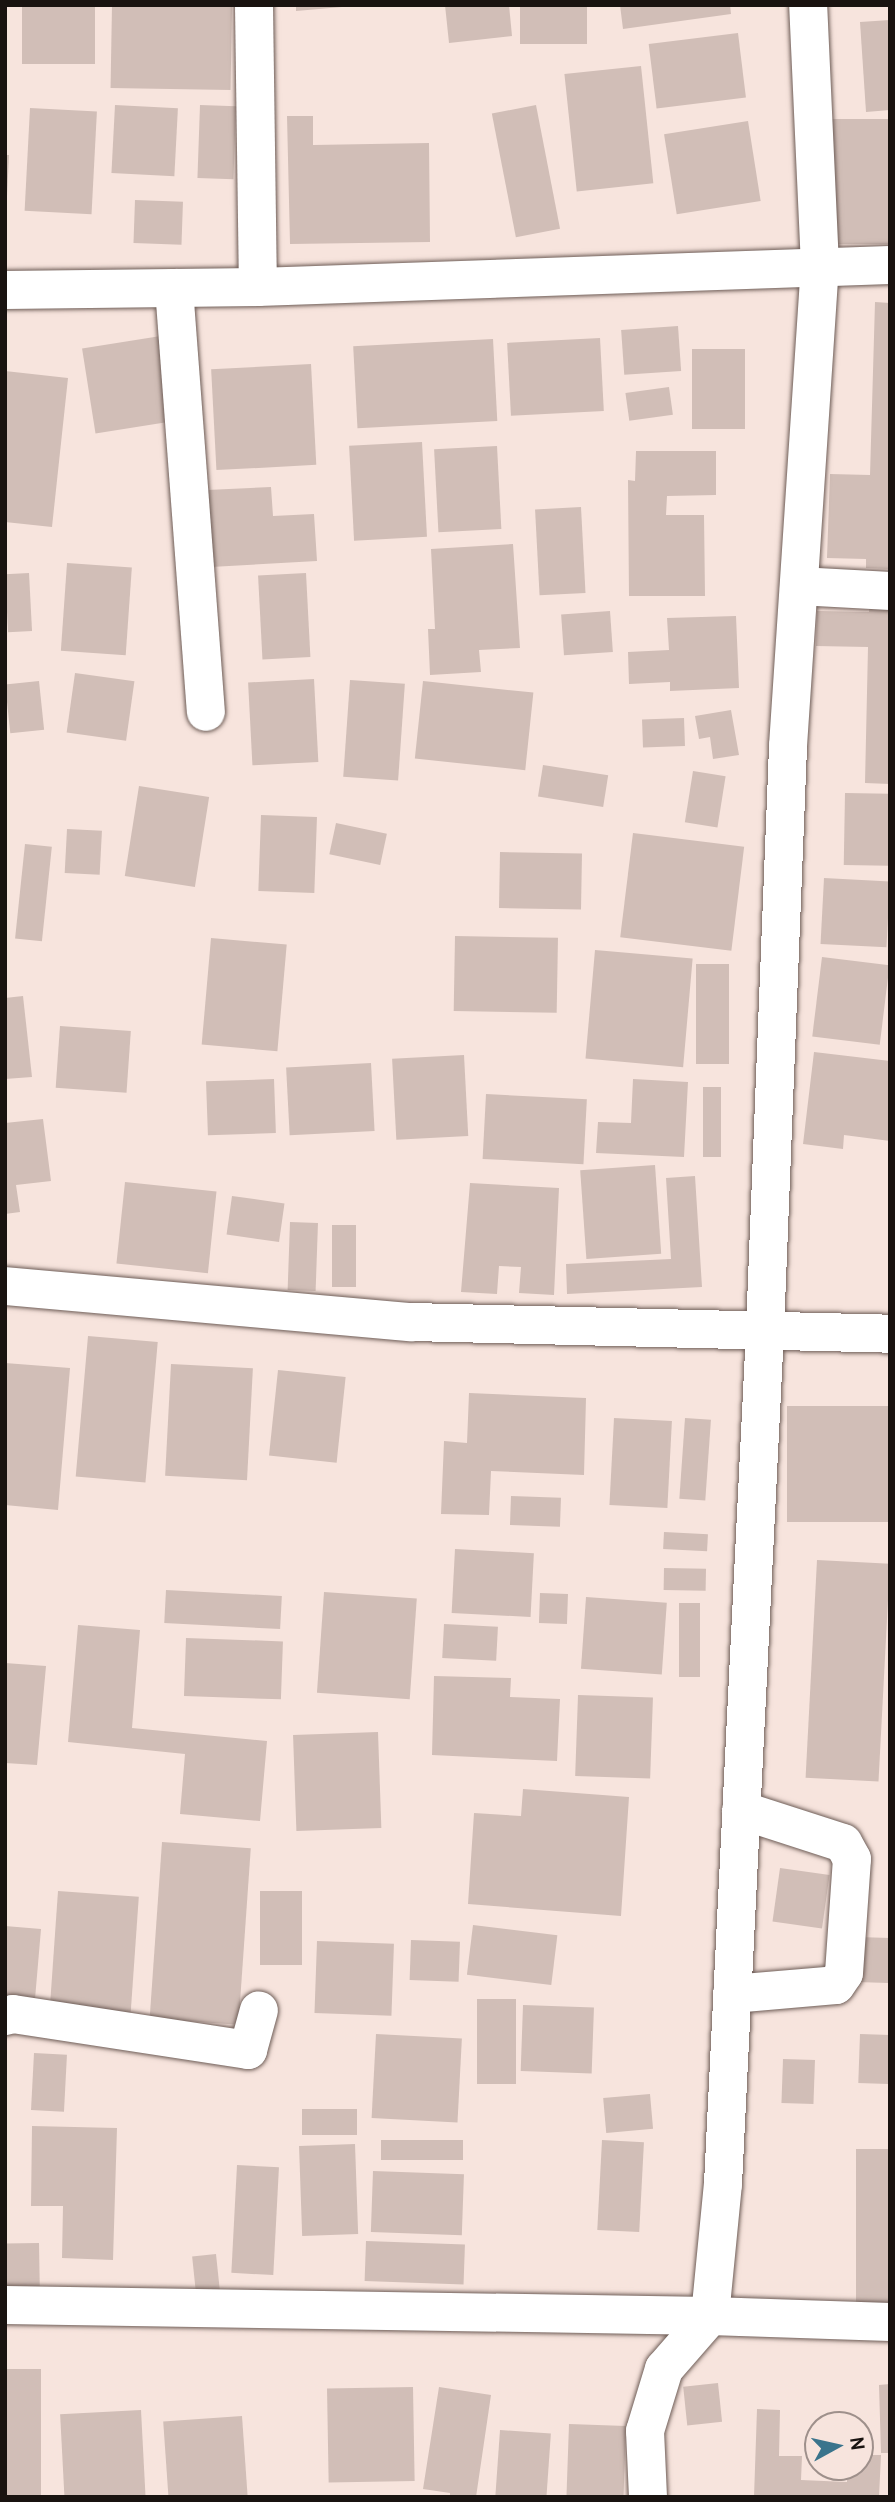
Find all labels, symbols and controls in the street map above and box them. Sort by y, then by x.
north arrow [804,2411,874,2481]
text: N [845,2435,871,2451]

